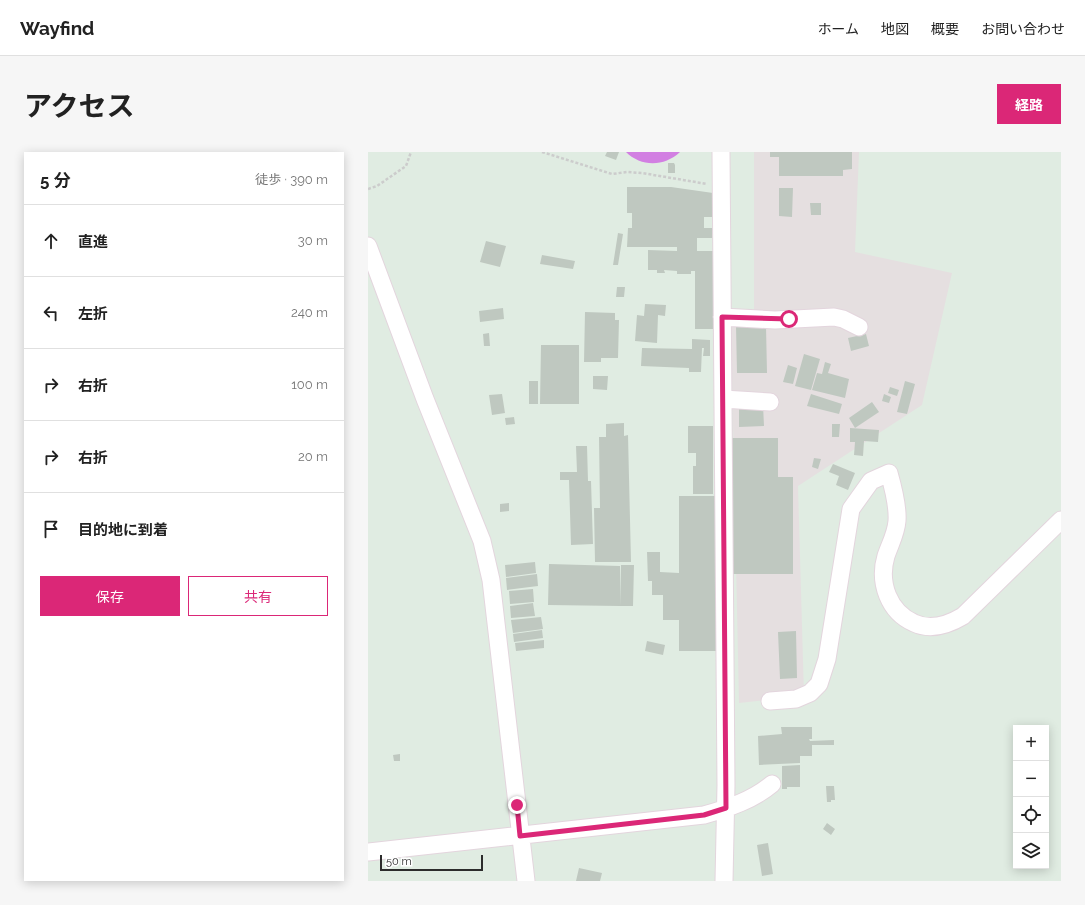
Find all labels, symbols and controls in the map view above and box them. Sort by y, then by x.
text: Wayfind [20,17,94,39]
text: ホーム [817,21,859,37]
text: 地図 [881,21,909,37]
text: 概要 [931,21,959,37]
text: お問い合わせ [981,21,1065,37]
button: 経路 [997,84,1061,124]
text: アクセス [24,90,135,123]
text: 5 分 [40,170,71,190]
text: 徒歩 · 390 m [255,172,328,187]
icon: ahead [40,230,62,252]
text: 直進 [78,233,108,251]
text: 30 m [298,233,328,248]
icon: left [40,302,62,324]
text: 左折 [78,305,108,323]
text: 240 m [291,305,328,320]
route start [780,310,798,328]
icon: right [40,374,62,396]
text: 右折 [78,377,108,395]
text: 100 m [291,377,328,392]
icon: right [40,446,62,468]
text: 右折 [78,449,108,467]
text: 20 m [298,449,328,464]
icon: arrive [40,518,62,540]
text: 目的地に到着 [78,521,168,539]
button: 保存 [40,576,180,616]
button: 共有 [188,576,328,616]
map controls [1013,725,1049,869]
button: + [1013,725,1049,761]
button: − [1013,761,1049,797]
route end [508,796,526,814]
button: locate [1013,797,1049,833]
button: layers [1013,833,1049,869]
scale bar [380,853,483,872]
text: 50 m [386,855,412,868]

